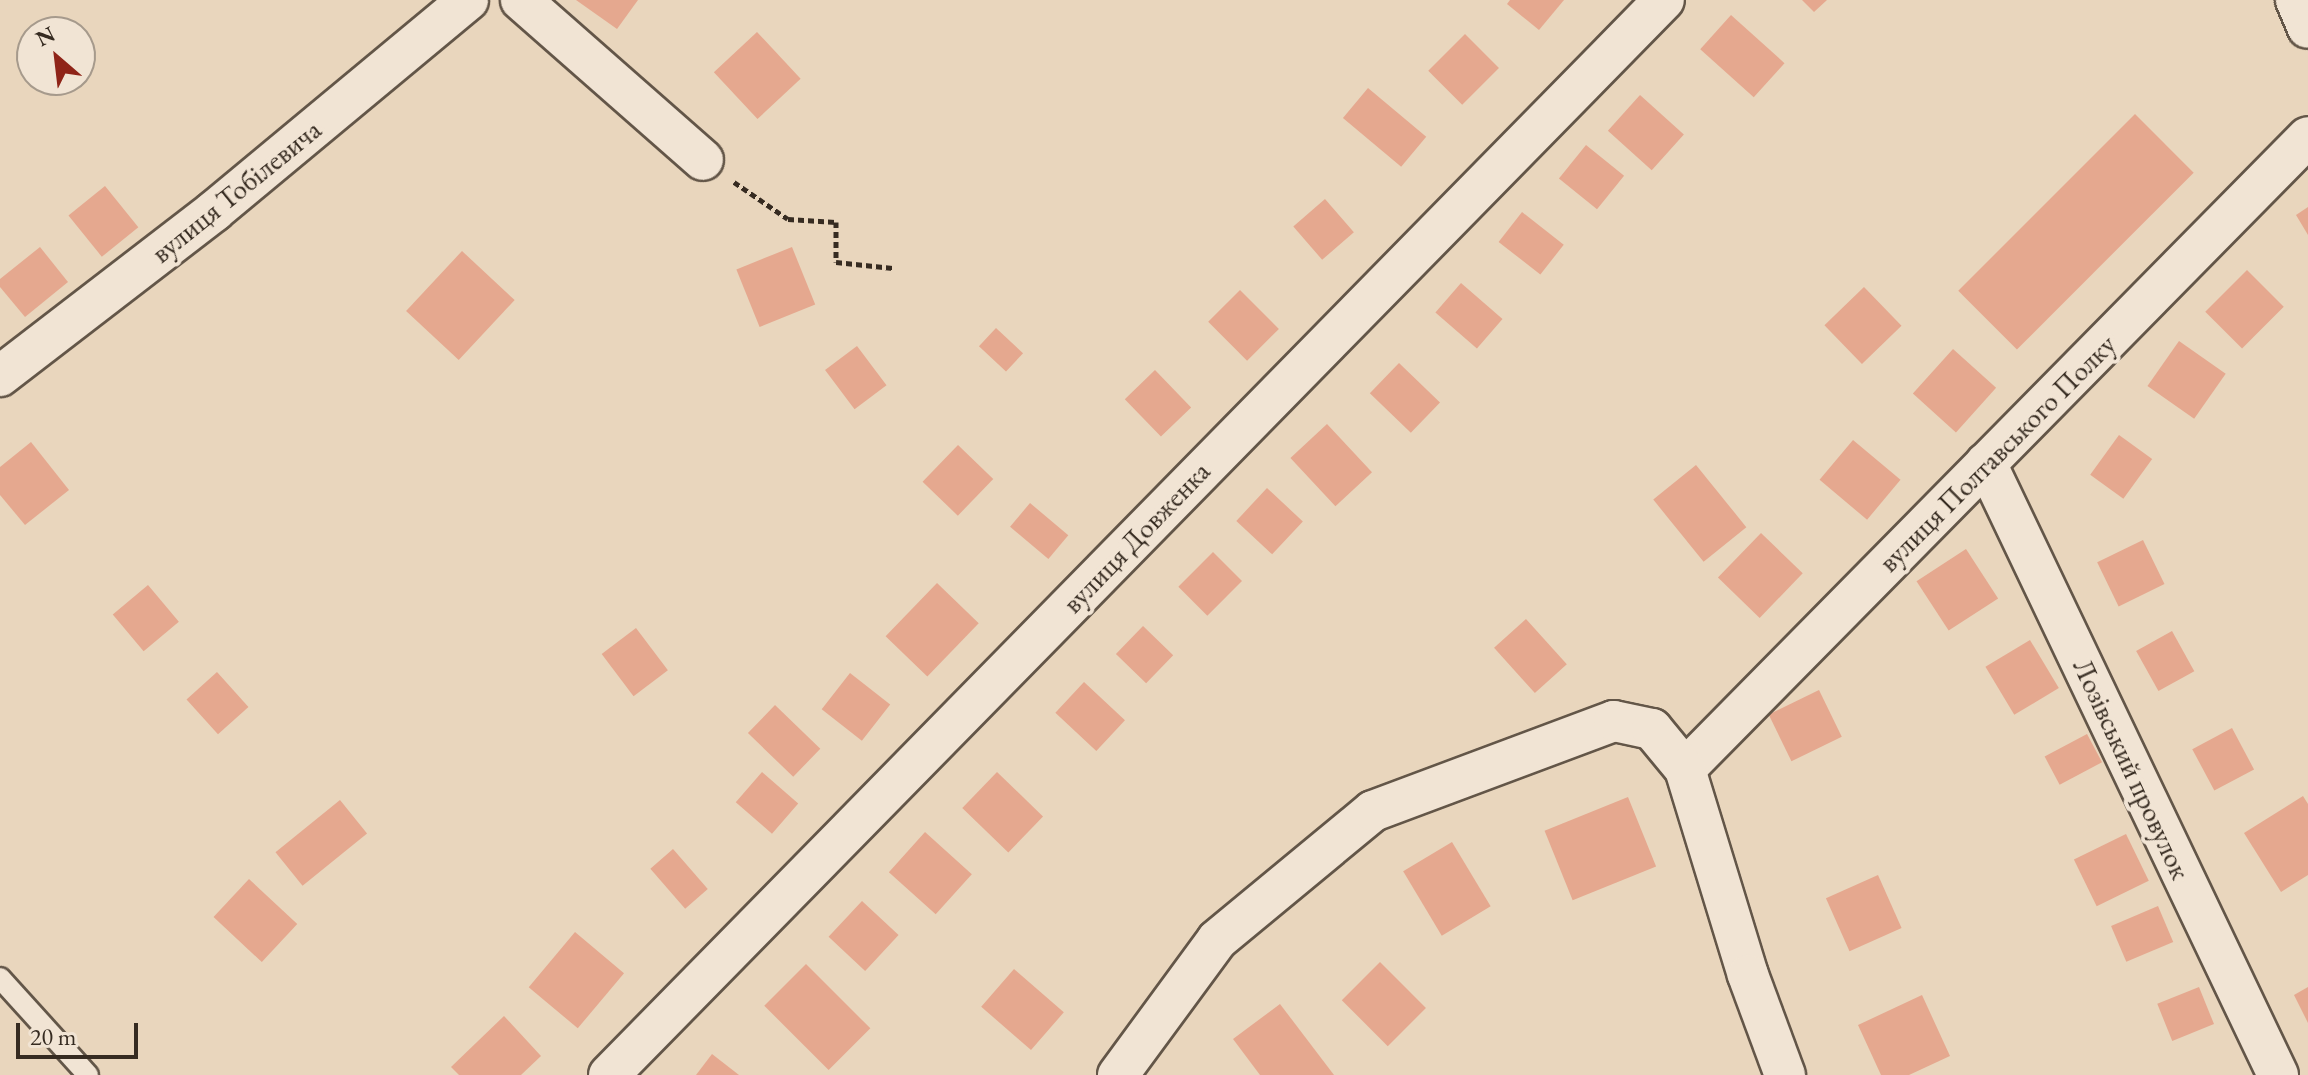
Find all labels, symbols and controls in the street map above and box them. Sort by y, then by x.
north arrow [16,16,96,96]
text: N [31,19,60,53]
street label: вулиця Тобілевича [144,112,328,270]
street label: вулиця Полтавського Полку [1871,327,2123,579]
street label: вулиця Довженка [1055,454,1217,620]
street label: Лозівський провулок [2066,653,2198,885]
scale bar [20,1007,142,1057]
text: 20 m [30,1021,77,1052]

